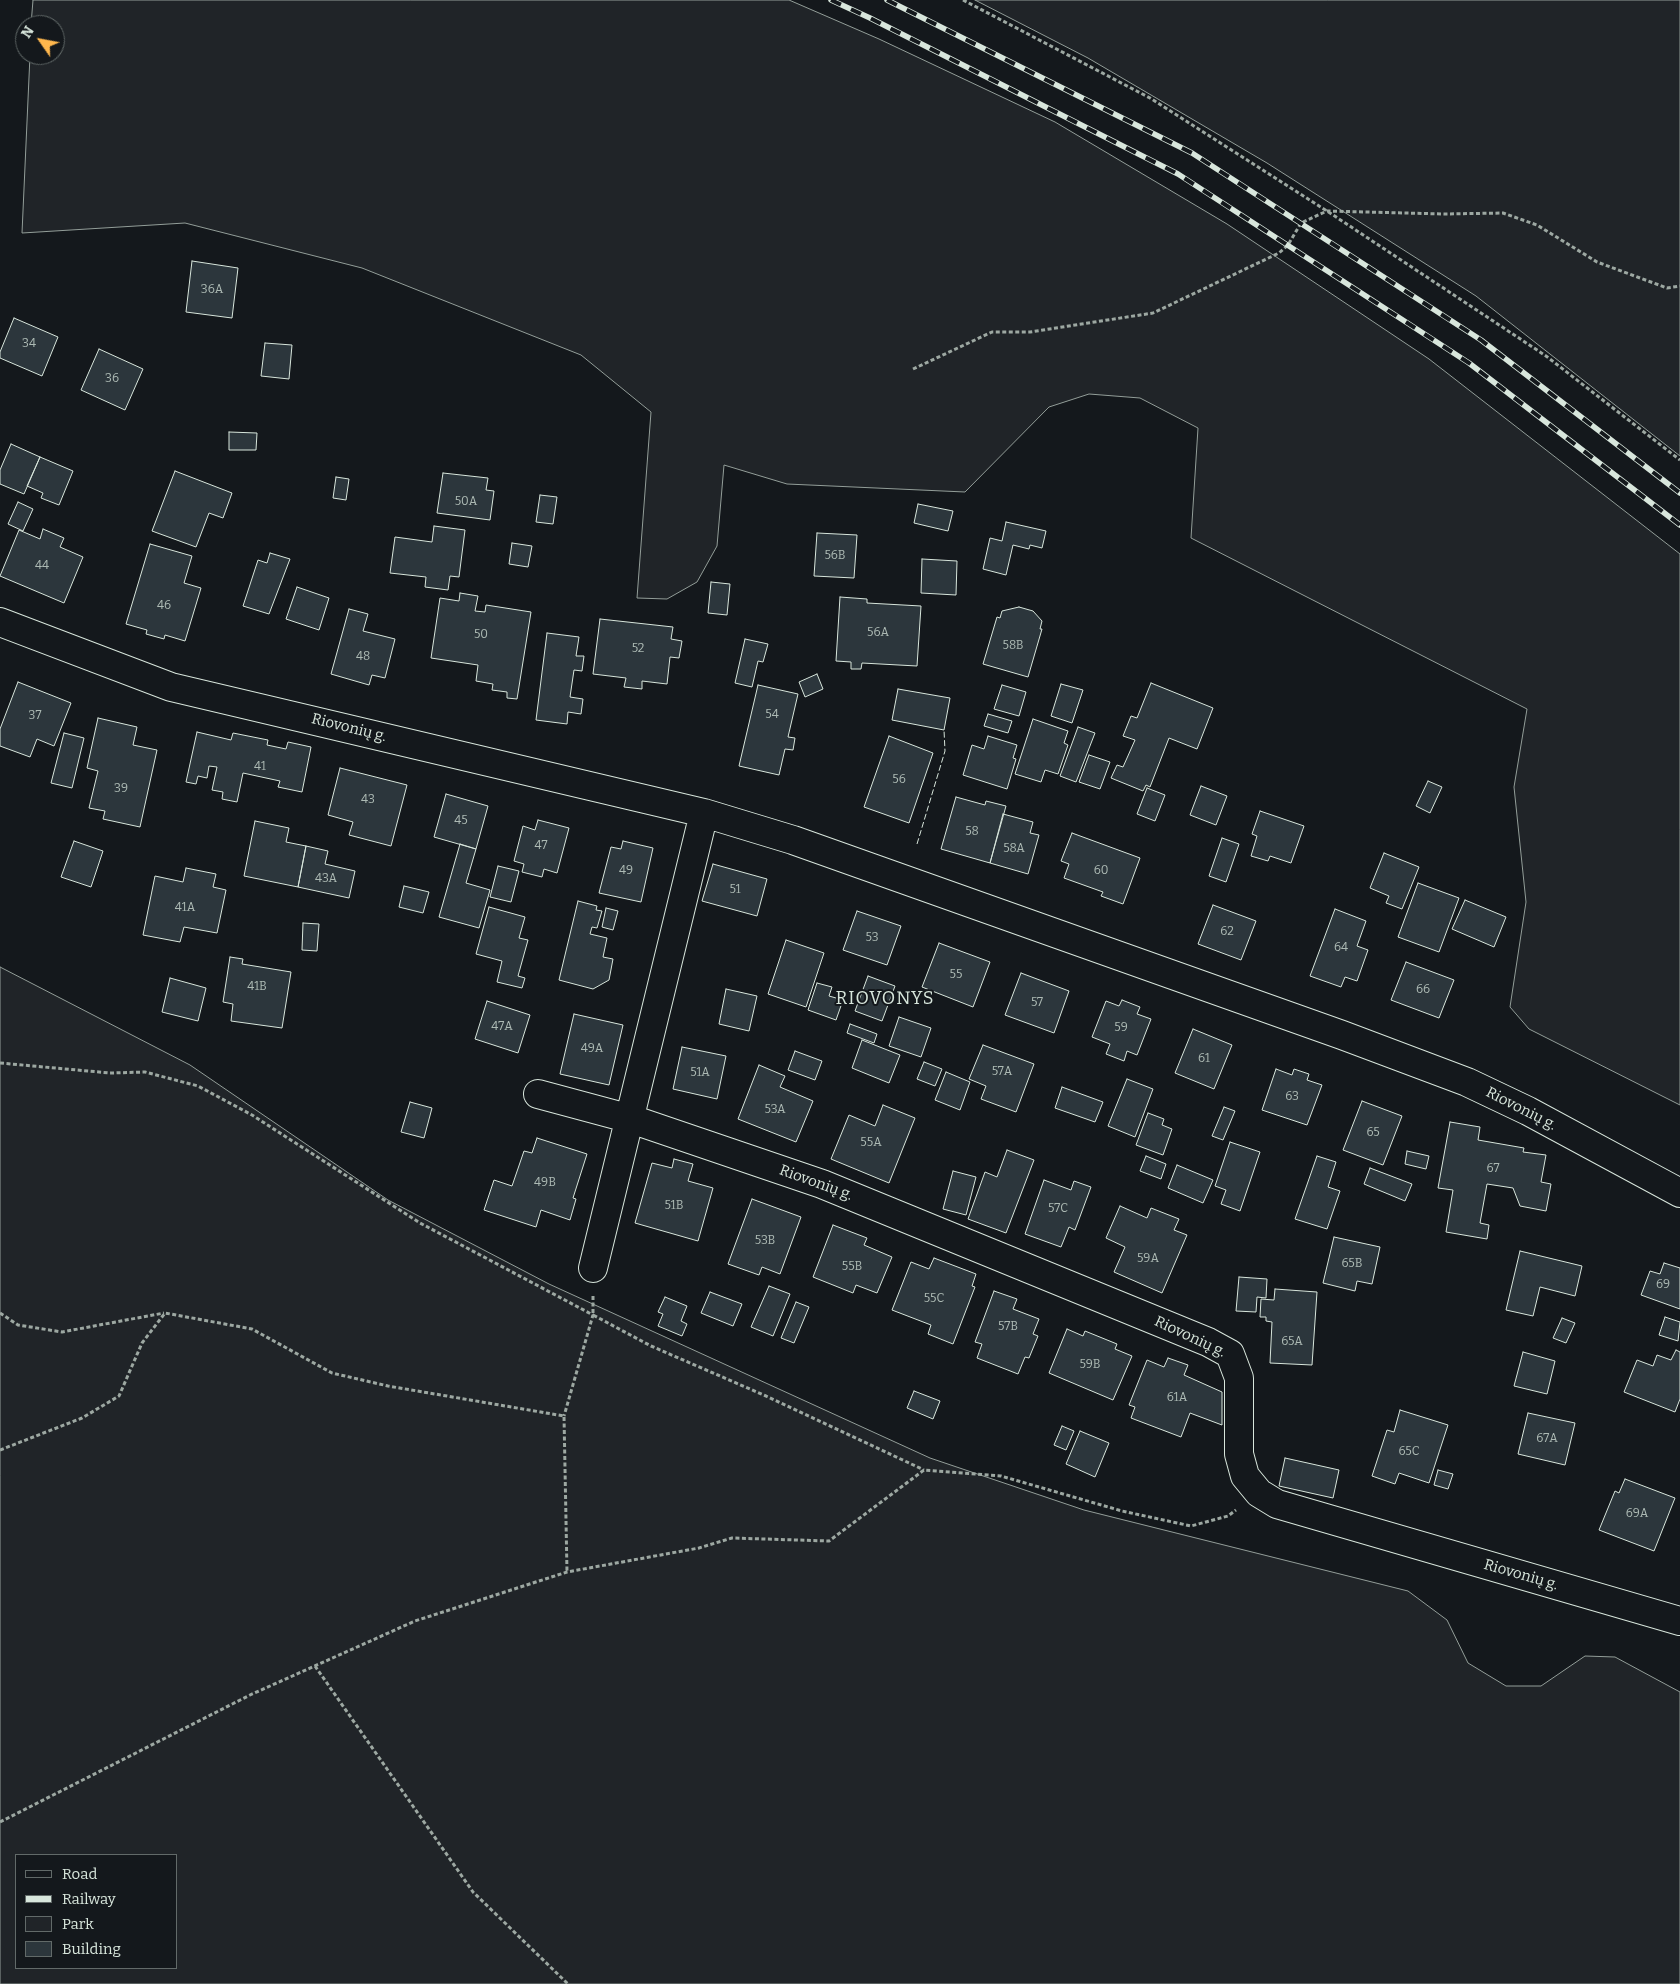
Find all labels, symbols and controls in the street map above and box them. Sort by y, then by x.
north arrow [15,15,65,65]
text: N [18,23,38,41]
house number: 36A [201,283,223,297]
house number: 34 [22,337,36,351]
house number: 36 [105,372,119,386]
house number: 50A [455,495,477,509]
house number: 56B [824,549,846,563]
house number: 44 [35,559,49,573]
house number: 46 [157,599,171,613]
house number: 56A [867,626,889,640]
house number: 50 [474,628,488,642]
house number: 58B [1002,639,1024,653]
house number: 52 [632,642,644,656]
house number: 48 [356,650,370,664]
house number: 54 [765,708,779,722]
house number: 37 [29,709,41,723]
street label: Riovonių g. [310,710,388,746]
house number: 41 [254,760,266,774]
house number: 56 [892,773,906,787]
house number: 39 [114,782,128,796]
house number: 43 [361,793,375,807]
house number: 45 [454,814,468,828]
house number: 58 [965,825,979,839]
house number: 47 [535,839,547,853]
house number: 58A [1003,842,1025,856]
house number: 49 [619,864,633,878]
house number: 60 [1094,864,1108,878]
house number: 43A [315,872,337,886]
house number: 51 [729,883,741,897]
house number: 41A [175,901,195,915]
house number: 62 [1220,925,1234,939]
house number: 53 [866,931,878,945]
house number: 64 [1334,941,1348,955]
house number: 55 [950,968,962,982]
house number: 41B [247,980,267,994]
house number: 66 [1416,983,1430,997]
district label: RIOVONYS [834,988,936,1010]
house number: 57 [1031,996,1043,1010]
house number: 47A [491,1020,513,1034]
house number: 59 [1114,1021,1128,1035]
house number: 49A [581,1042,603,1056]
house number: 61 [1198,1052,1210,1066]
house number: 57A [992,1065,1012,1079]
house number: 51A [690,1066,710,1080]
street label: Riovonių g. [1483,1084,1559,1134]
house number: 63 [1285,1090,1299,1104]
house number: 53A [765,1103,785,1117]
house number: 65 [1366,1126,1380,1140]
house number: 55A [860,1136,882,1150]
street label: Riovonių g. [777,1161,855,1205]
house number: 67 [1487,1162,1499,1176]
house number: 49B [534,1176,556,1190]
house number: 51B [665,1199,683,1213]
house number: 57C [1048,1202,1068,1216]
house number: 53B [755,1234,775,1248]
house number: 59A [1137,1252,1159,1266]
house number: 65B [1342,1257,1362,1271]
house number: 55B [842,1260,862,1274]
house number: 69 [1656,1278,1670,1292]
house number: 55C [924,1292,944,1306]
street label: Riovonių g. [1152,1313,1228,1361]
house number: 57B [998,1320,1018,1334]
house number: 65A [1281,1335,1303,1349]
house number: 59B [1079,1358,1101,1372]
house number: 61A [1167,1391,1187,1405]
house number: 67A [1536,1432,1558,1446]
house number: 65C [1399,1445,1419,1459]
house number: 69A [1626,1507,1648,1521]
street label: Riovonių g. [1482,1556,1560,1594]
legend [15,1854,178,1969]
text: Road [62,1865,97,1883]
text: Railway [62,1890,116,1908]
text: Park [62,1915,94,1933]
text: Building [62,1940,121,1958]

